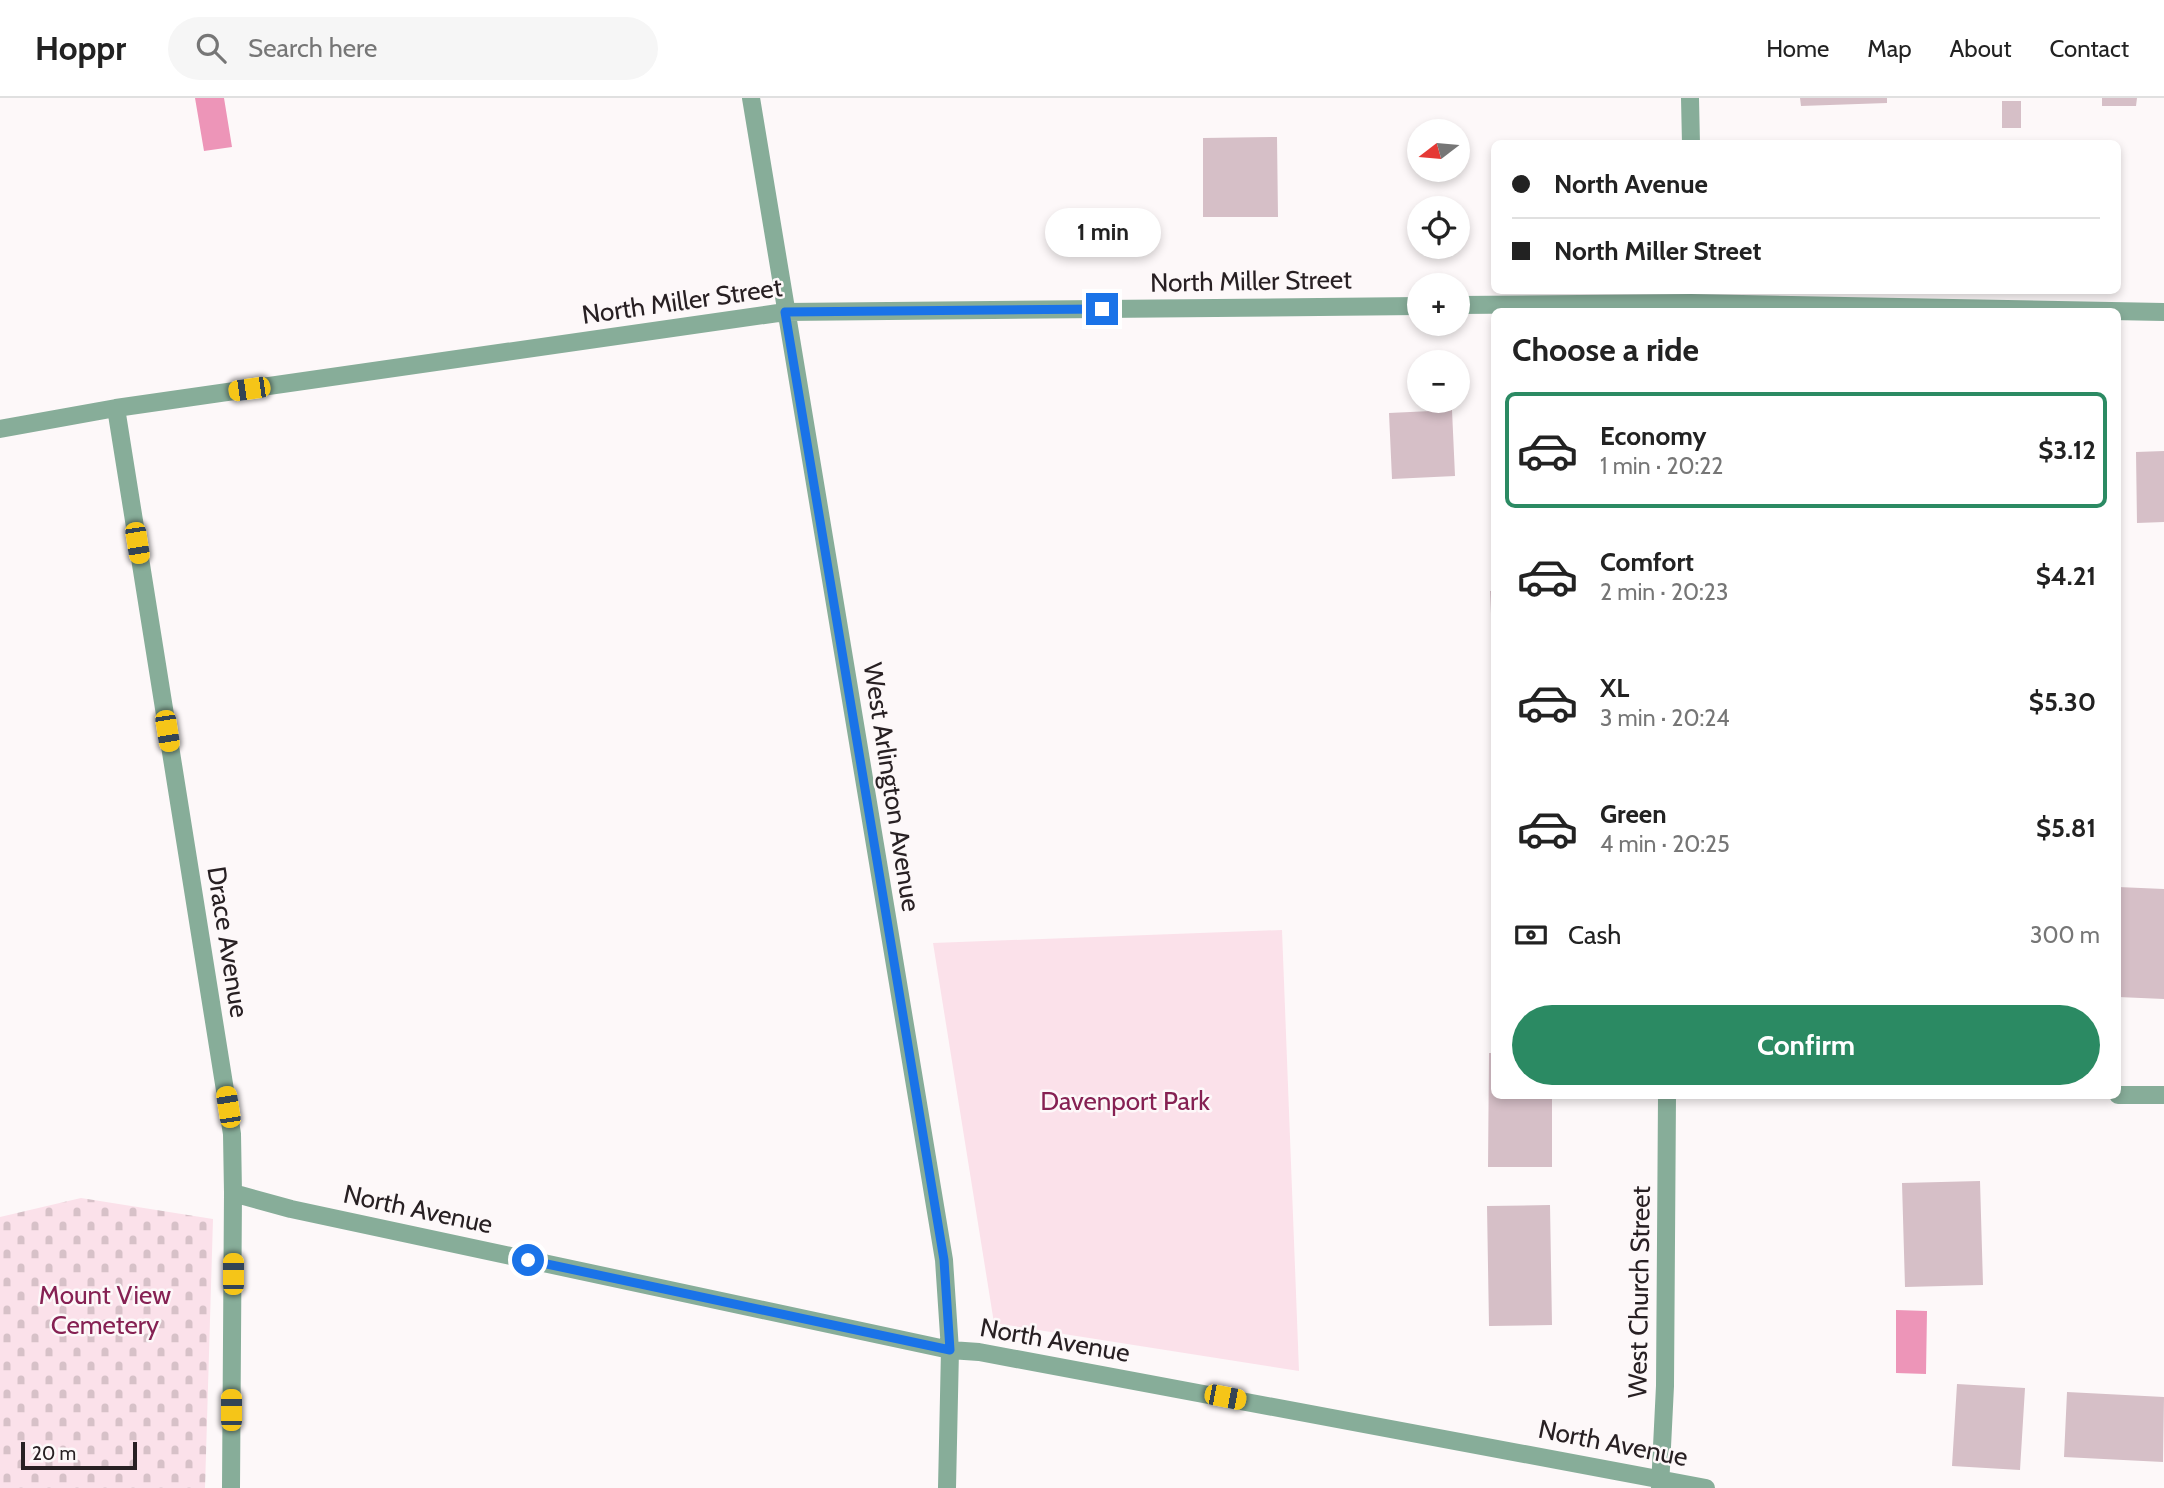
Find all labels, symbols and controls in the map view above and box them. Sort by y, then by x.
search box [168,17,658,80]
text: Hoppr [35,28,126,68]
icon: search [192,29,230,67]
text: Search here [248,32,377,64]
text: Home [1766,34,1829,63]
text: Map [1867,34,1912,63]
text: About [1950,34,2012,63]
text: Contact [2050,34,2129,63]
north arrow [1407,119,1470,182]
map controls [1407,119,1470,413]
text: North Avenue [1554,168,1708,200]
button: locate [1407,196,1470,259]
callout: 1 min [1044,208,1160,256]
text: 1 min [1077,218,1129,246]
text: North Miller Street [1554,235,1761,267]
street label: North Miller Street [1150,263,1352,299]
street label: North Miller Street [580,271,784,331]
button: + [1407,273,1470,336]
route end [1086,293,1118,325]
text: Choose a ride [1512,330,1699,369]
button: − [1407,350,1470,413]
car [227,376,272,402]
icon: car [1516,419,1579,482]
text: Economy [1600,420,1706,452]
text: $3.12 [2038,434,2096,466]
text: 1 min · 20:22 [1600,452,1723,480]
car [124,521,151,565]
icon: car [1516,545,1579,608]
text: Comfort [1600,546,1694,578]
text: $4.21 [2036,560,2096,592]
text: 2 min · 20:23 [1600,578,1728,606]
street label: West Arlington Avenue [857,660,927,914]
icon: car [1516,671,1579,734]
text: XL [1600,672,1629,704]
text: $5.30 [2029,686,2096,718]
text: 3 min · 20:24 [1600,704,1730,732]
car [154,709,181,753]
icon: car [1516,797,1579,860]
text: Green [1600,798,1667,830]
text: $5.81 [2036,812,2096,844]
text: 4 min · 20:25 [1600,830,1730,858]
street label: Drace Avenue [200,864,256,1020]
icon: cash [1512,916,1550,954]
text: Cash [1568,919,1621,951]
text: 300 m [2030,921,2100,949]
button: Confirm [1512,1005,2100,1085]
car [215,1085,242,1129]
park label: Davenport Park [1040,1085,1210,1117]
street label: North Avenue [341,1178,495,1240]
street label: West Church Street [1621,1185,1657,1398]
route start [512,1244,544,1276]
car [223,1253,244,1295]
park label: Mount View Cemetery [39,1279,171,1341]
street label: North Avenue [978,1311,1132,1369]
car [1203,1383,1248,1411]
car [221,1389,242,1431]
street label: North Avenue [1536,1413,1690,1473]
scale bar [21,1439,136,1471]
text: 20 m [32,1442,76,1465]

